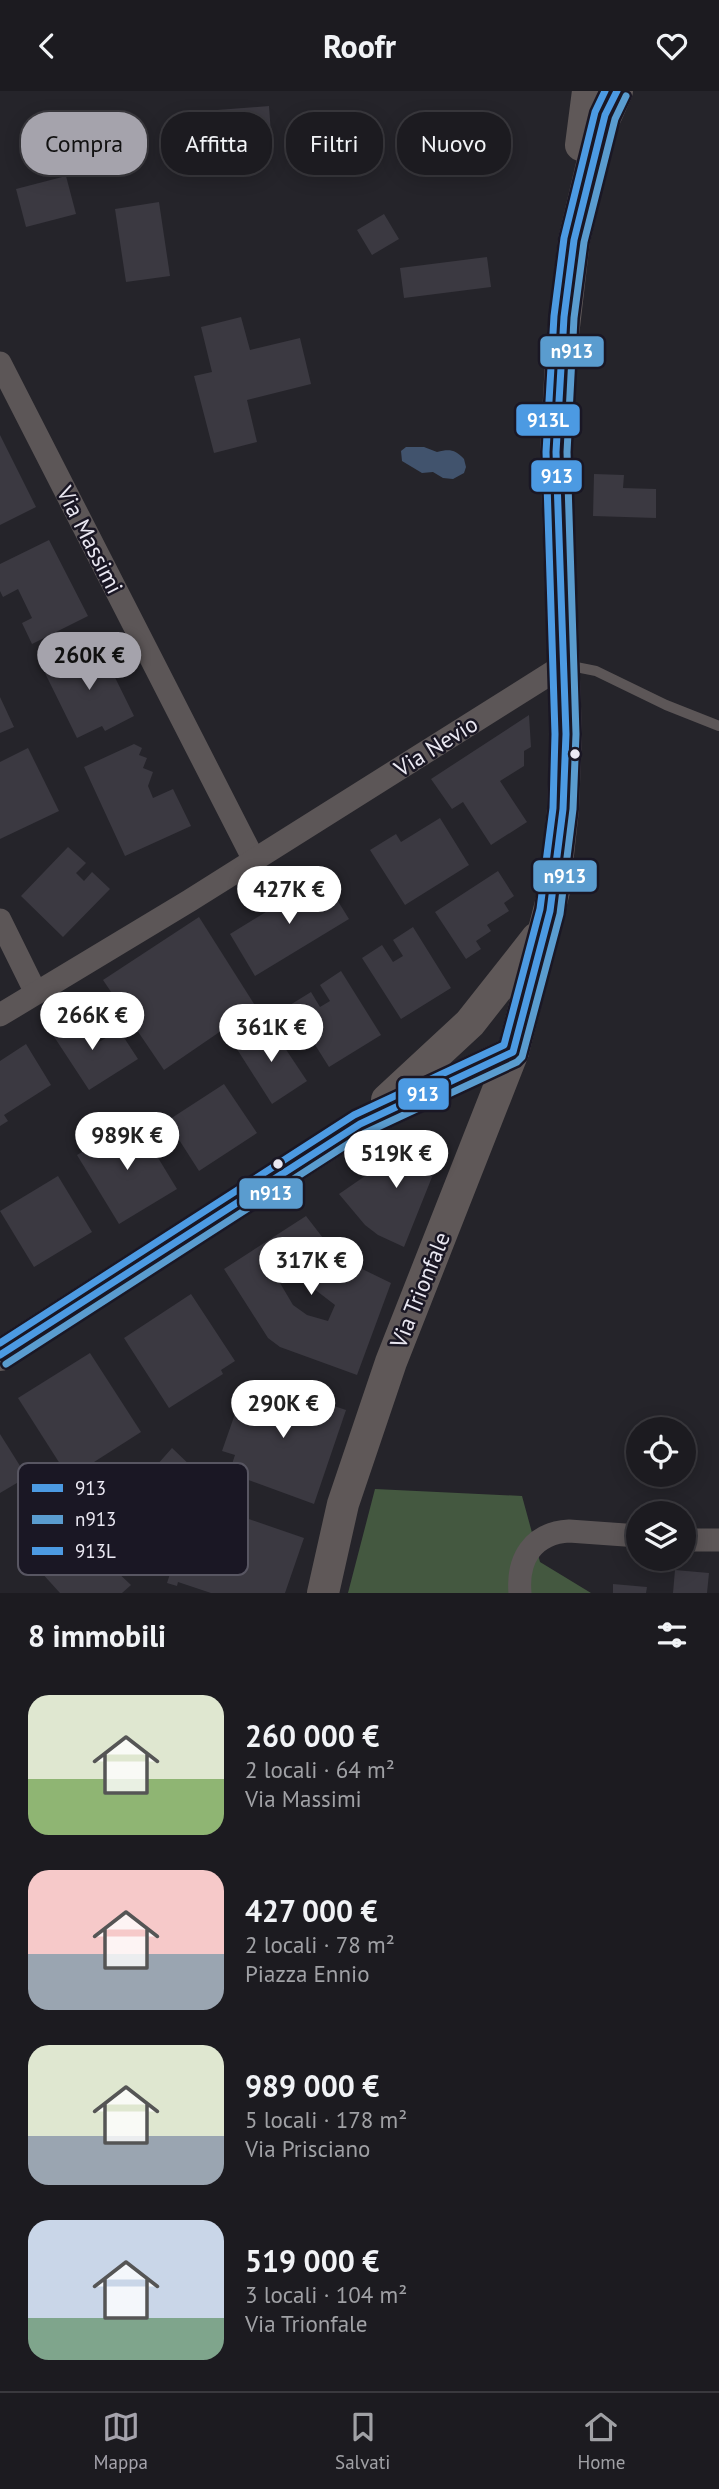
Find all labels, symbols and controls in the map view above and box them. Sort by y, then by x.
text: Roofr [323,25,396,67]
icon: back [28,27,66,65]
icon: heart [653,27,691,65]
chip: Compra [21,112,147,175]
chip: Affitta [161,112,272,175]
chip: Filtri [286,112,383,175]
chip: Nuovo [397,112,511,175]
line badge: n913 [539,335,605,368]
text: n913 [551,339,593,363]
line badge: 913L [515,403,581,437]
text: 913L [527,408,569,432]
line badge: 913 [530,459,583,493]
text: 913 [541,464,573,488]
street label: Via Massimi [51,480,130,598]
pin: 260K € [32,633,146,692]
text: 260K € [53,640,125,669]
street label: Via Nevio [388,709,483,783]
unlabelled marker [568,747,582,761]
line badge: n913 [532,859,598,893]
text: n913 [544,864,586,888]
pin: 427K € [232,867,346,926]
text: 427K € [253,874,325,903]
pin: 266K € [35,993,149,1052]
text: 266K € [56,1000,128,1029]
pin: 361K € [214,1005,328,1064]
text: 361K € [235,1012,307,1041]
line badge: 913 [397,1077,450,1111]
text: 913 [407,1082,439,1106]
pin: 989K € [70,1112,184,1172]
text: 989K € [91,1120,163,1149]
pin: 519K € [339,1131,453,1190]
text: 519K € [360,1138,432,1167]
unlabelled marker [271,1157,285,1171]
line badge: n913 [238,1177,304,1210]
text: n913 [250,1181,292,1205]
street label: Via Trionfale [383,1228,456,1353]
pin: 317K € [254,1237,368,1297]
text: 317K € [275,1245,347,1274]
pin: 290K € [226,1381,340,1440]
text: 290K € [247,1388,319,1417]
map controls [626,1417,696,1571]
button: locate [626,1417,696,1487]
legend [18,1463,248,1575]
text: 913 [75,1476,106,1500]
button: layers [626,1501,696,1571]
text: n913 [75,1507,116,1531]
text: 913L [75,1539,116,1563]
text: 8 immobili [28,1616,166,1655]
icon: filters [653,1616,691,1654]
text: 260 000 € [245,1716,379,1755]
icon: home [84,1723,168,1807]
text: 2 locali · 64 m² [245,1755,395,1784]
text: Via Massimi [245,1784,362,1813]
text: 427 000 € [245,1891,378,1930]
icon: home [84,1898,168,1982]
text: 2 locali · 78 m² [245,1930,395,1959]
text: Piazza Ennio [245,1959,370,1988]
text: 989 000 € [245,2066,379,2105]
icon: home [84,2073,168,2157]
text: 5 locali · 178 m² [245,2105,407,2134]
text: Via Prisciano [245,2134,370,2163]
text: 519 000 € [245,2241,379,2280]
icon: home [84,2248,168,2332]
text: 3 locali · 104 m² [245,2280,407,2309]
text: Via Trionfale [245,2309,367,2338]
tab: Mappa [94,2408,148,2474]
tab: Salvati [335,2408,390,2474]
tab: Home [577,2408,625,2474]

